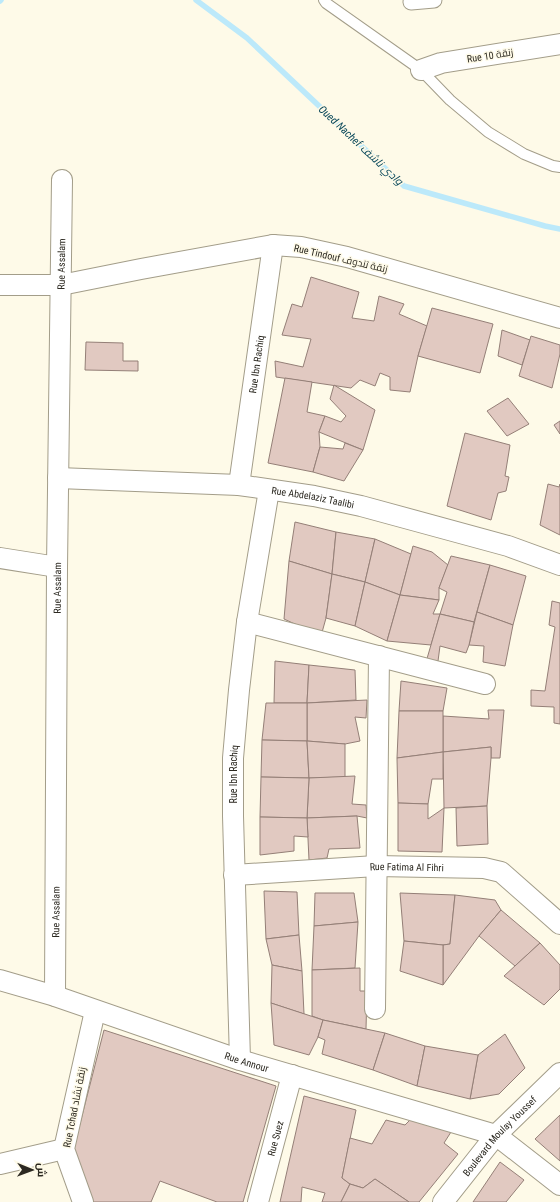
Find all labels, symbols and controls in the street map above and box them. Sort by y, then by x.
street label: Rue 10 زنقة [466,46,514,65]
water label: Oued Nachef وادي ناشف [314,103,406,190]
street label: Rue Assalam [56,238,67,290]
street label: Rue Tindouf زنقة تندوف [293,242,389,275]
street label: Rue Ibn Rachiq [247,334,266,394]
street label: Rue Abdelaziz Taalibi [271,485,355,510]
street label: Rue Assalam [52,562,63,614]
street label: Rue Ibn Rachiq [228,744,240,803]
street label: Rue Fatima Al Fihri [369,861,444,873]
street label: Rue Assalam [50,886,62,938]
street label: Rue Annour [223,1050,270,1074]
street label: Rue Tchad زنقة نشاد [61,1066,88,1148]
street label: Boulevard Moulay Youssef [461,1093,539,1178]
street label: Rue Suez [266,1119,286,1157]
north arrow [12,1150,52,1190]
text: ش [35,1163,48,1177]

